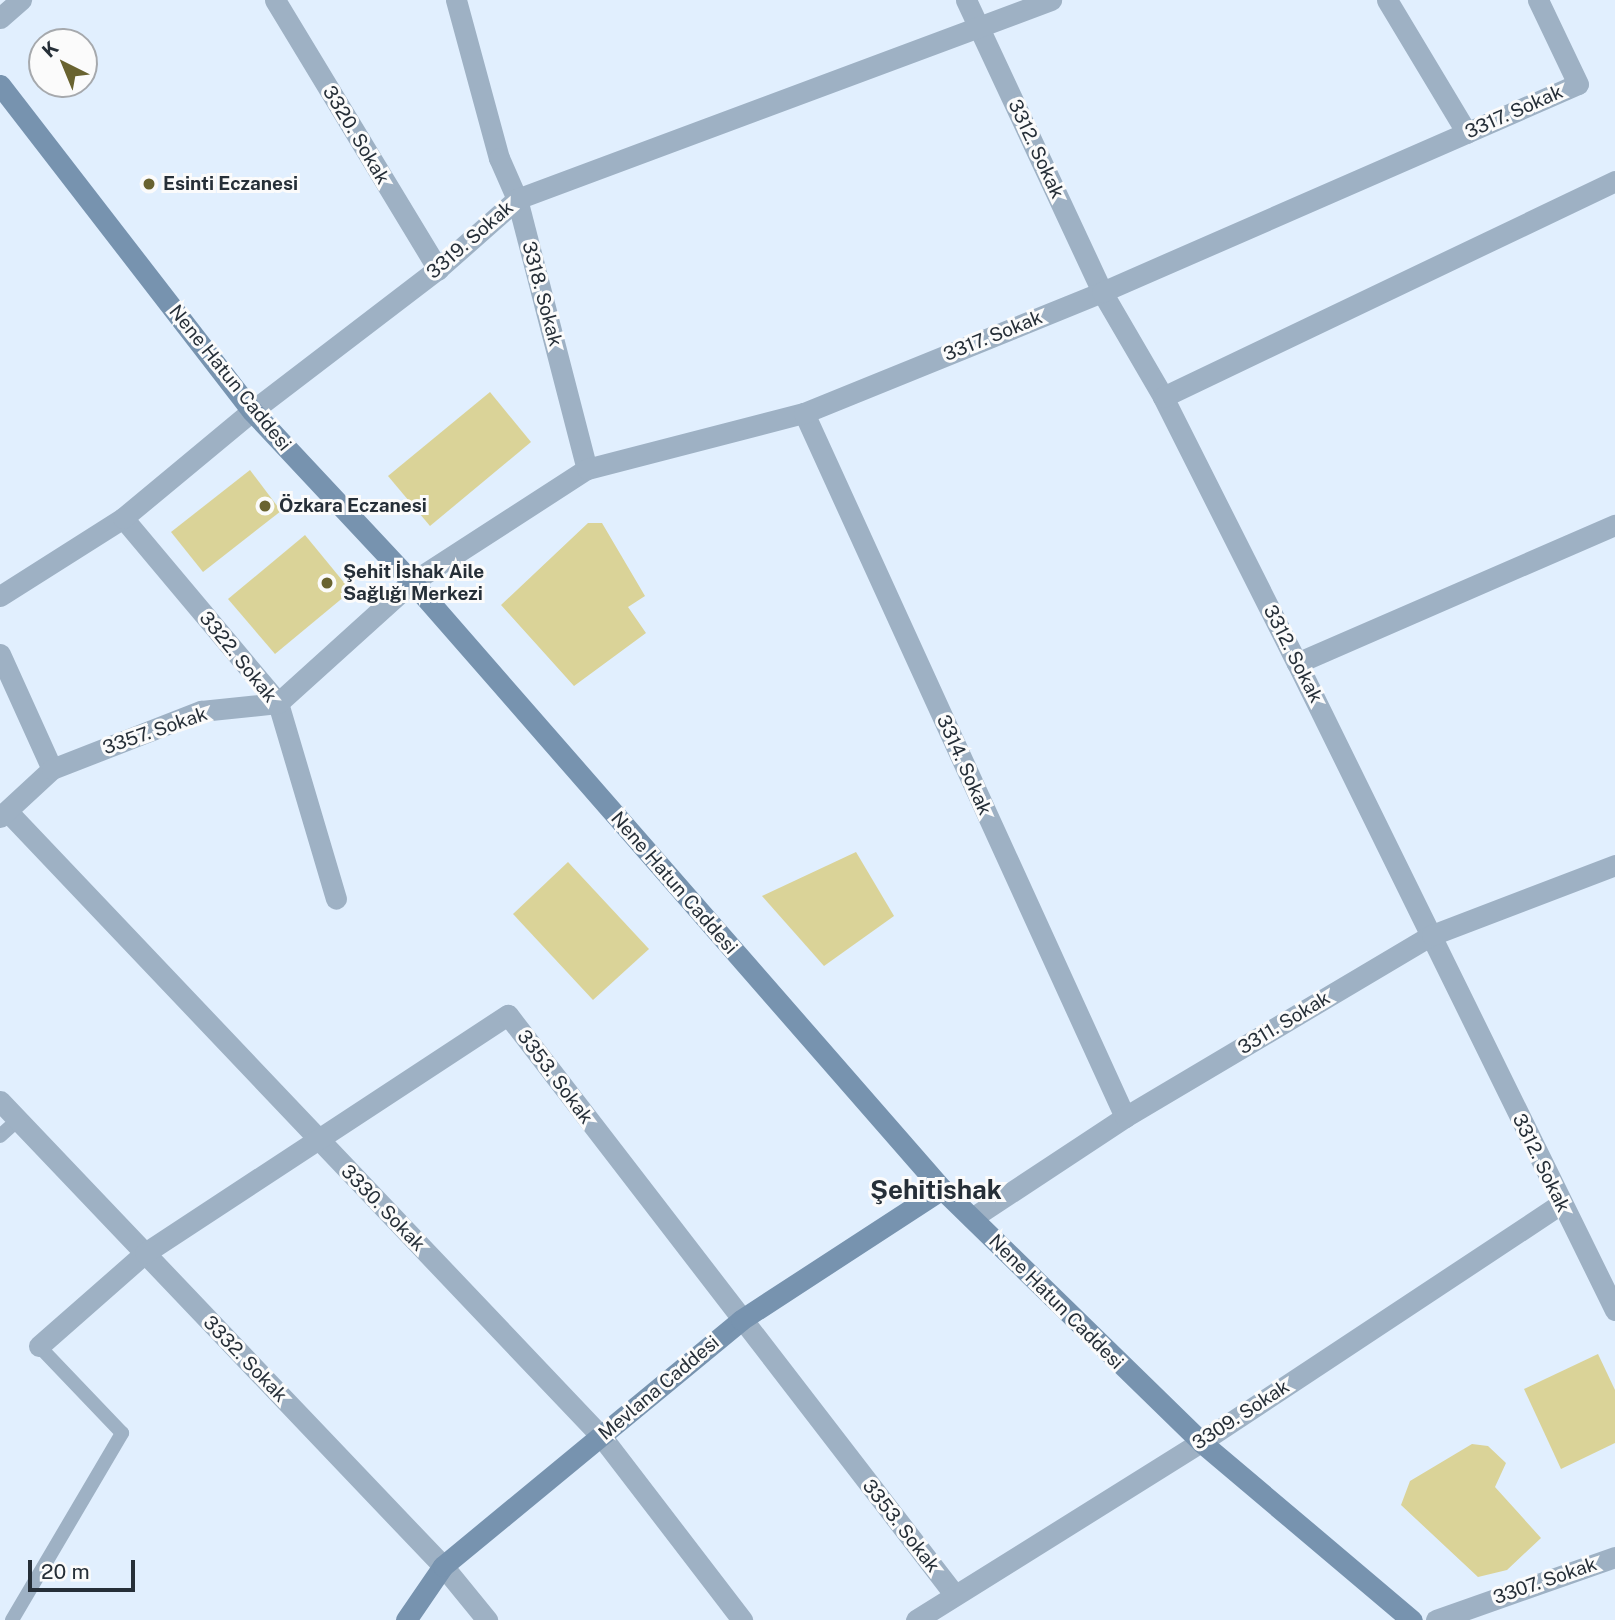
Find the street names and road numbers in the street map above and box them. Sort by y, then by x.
street label: 3317. Sokak [1462,80,1566,144]
street label: 3320. Sokak [318,82,394,188]
street label: 3312. Sokak [1003,96,1069,202]
street label: 3319. Sokak [422,196,518,284]
street label: 3318. Sokak [517,239,567,349]
street label: Nene Hatun Caddesi [164,300,296,456]
street label: 3317. Sokak [940,306,1046,366]
street label: 3312. Sokak [1259,601,1327,707]
street label: 3322. Sokak [194,607,282,707]
street label: 3357. Sokak [100,702,210,760]
street label: 3314. Sokak [932,711,996,819]
street label: Nene Hatun Caddesi [606,807,742,959]
street label: 3311. Sokak [1234,987,1334,1059]
street label: 3353. Sokak [512,1025,598,1129]
street label: 3312. Sokak [1507,1110,1575,1216]
street label: 3330. Sokak [336,1160,430,1256]
street label: Nene Hatun Caddesi [984,1230,1128,1374]
street label: 3332. Sokak [198,1311,292,1407]
street label: Mevlana Caddesi [594,1331,724,1445]
street label: 3309. Sokak [1188,1375,1294,1455]
street label: 3353. Sokak [858,1475,944,1577]
street label: 3307. Sokak [1490,1553,1600,1609]

